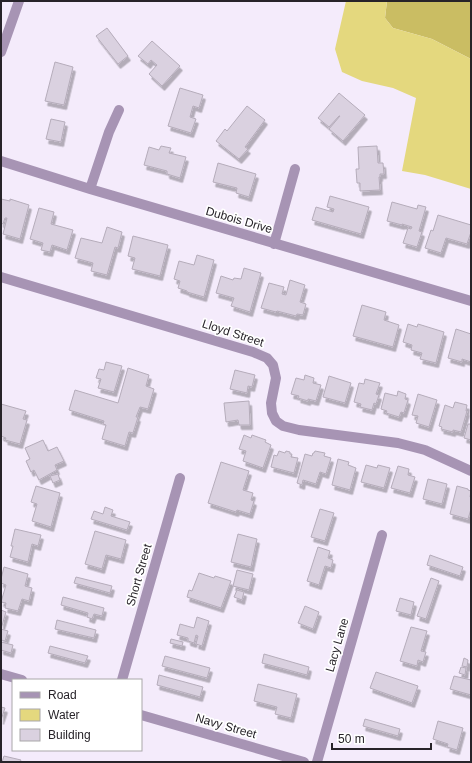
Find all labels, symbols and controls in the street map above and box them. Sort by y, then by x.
street label: Dubois Drive [204,204,274,236]
street label: Lloyd Street [200,316,266,350]
street label: Short Street [123,542,155,608]
street label: Lacy Lane [323,616,351,674]
legend [12,679,142,751]
text: Road [48,688,77,702]
text: Water [48,708,80,722]
street label: Navy Street [194,711,259,742]
scale bar [332,725,431,751]
text: Building [48,728,91,742]
text: 50 m [338,732,365,746]

